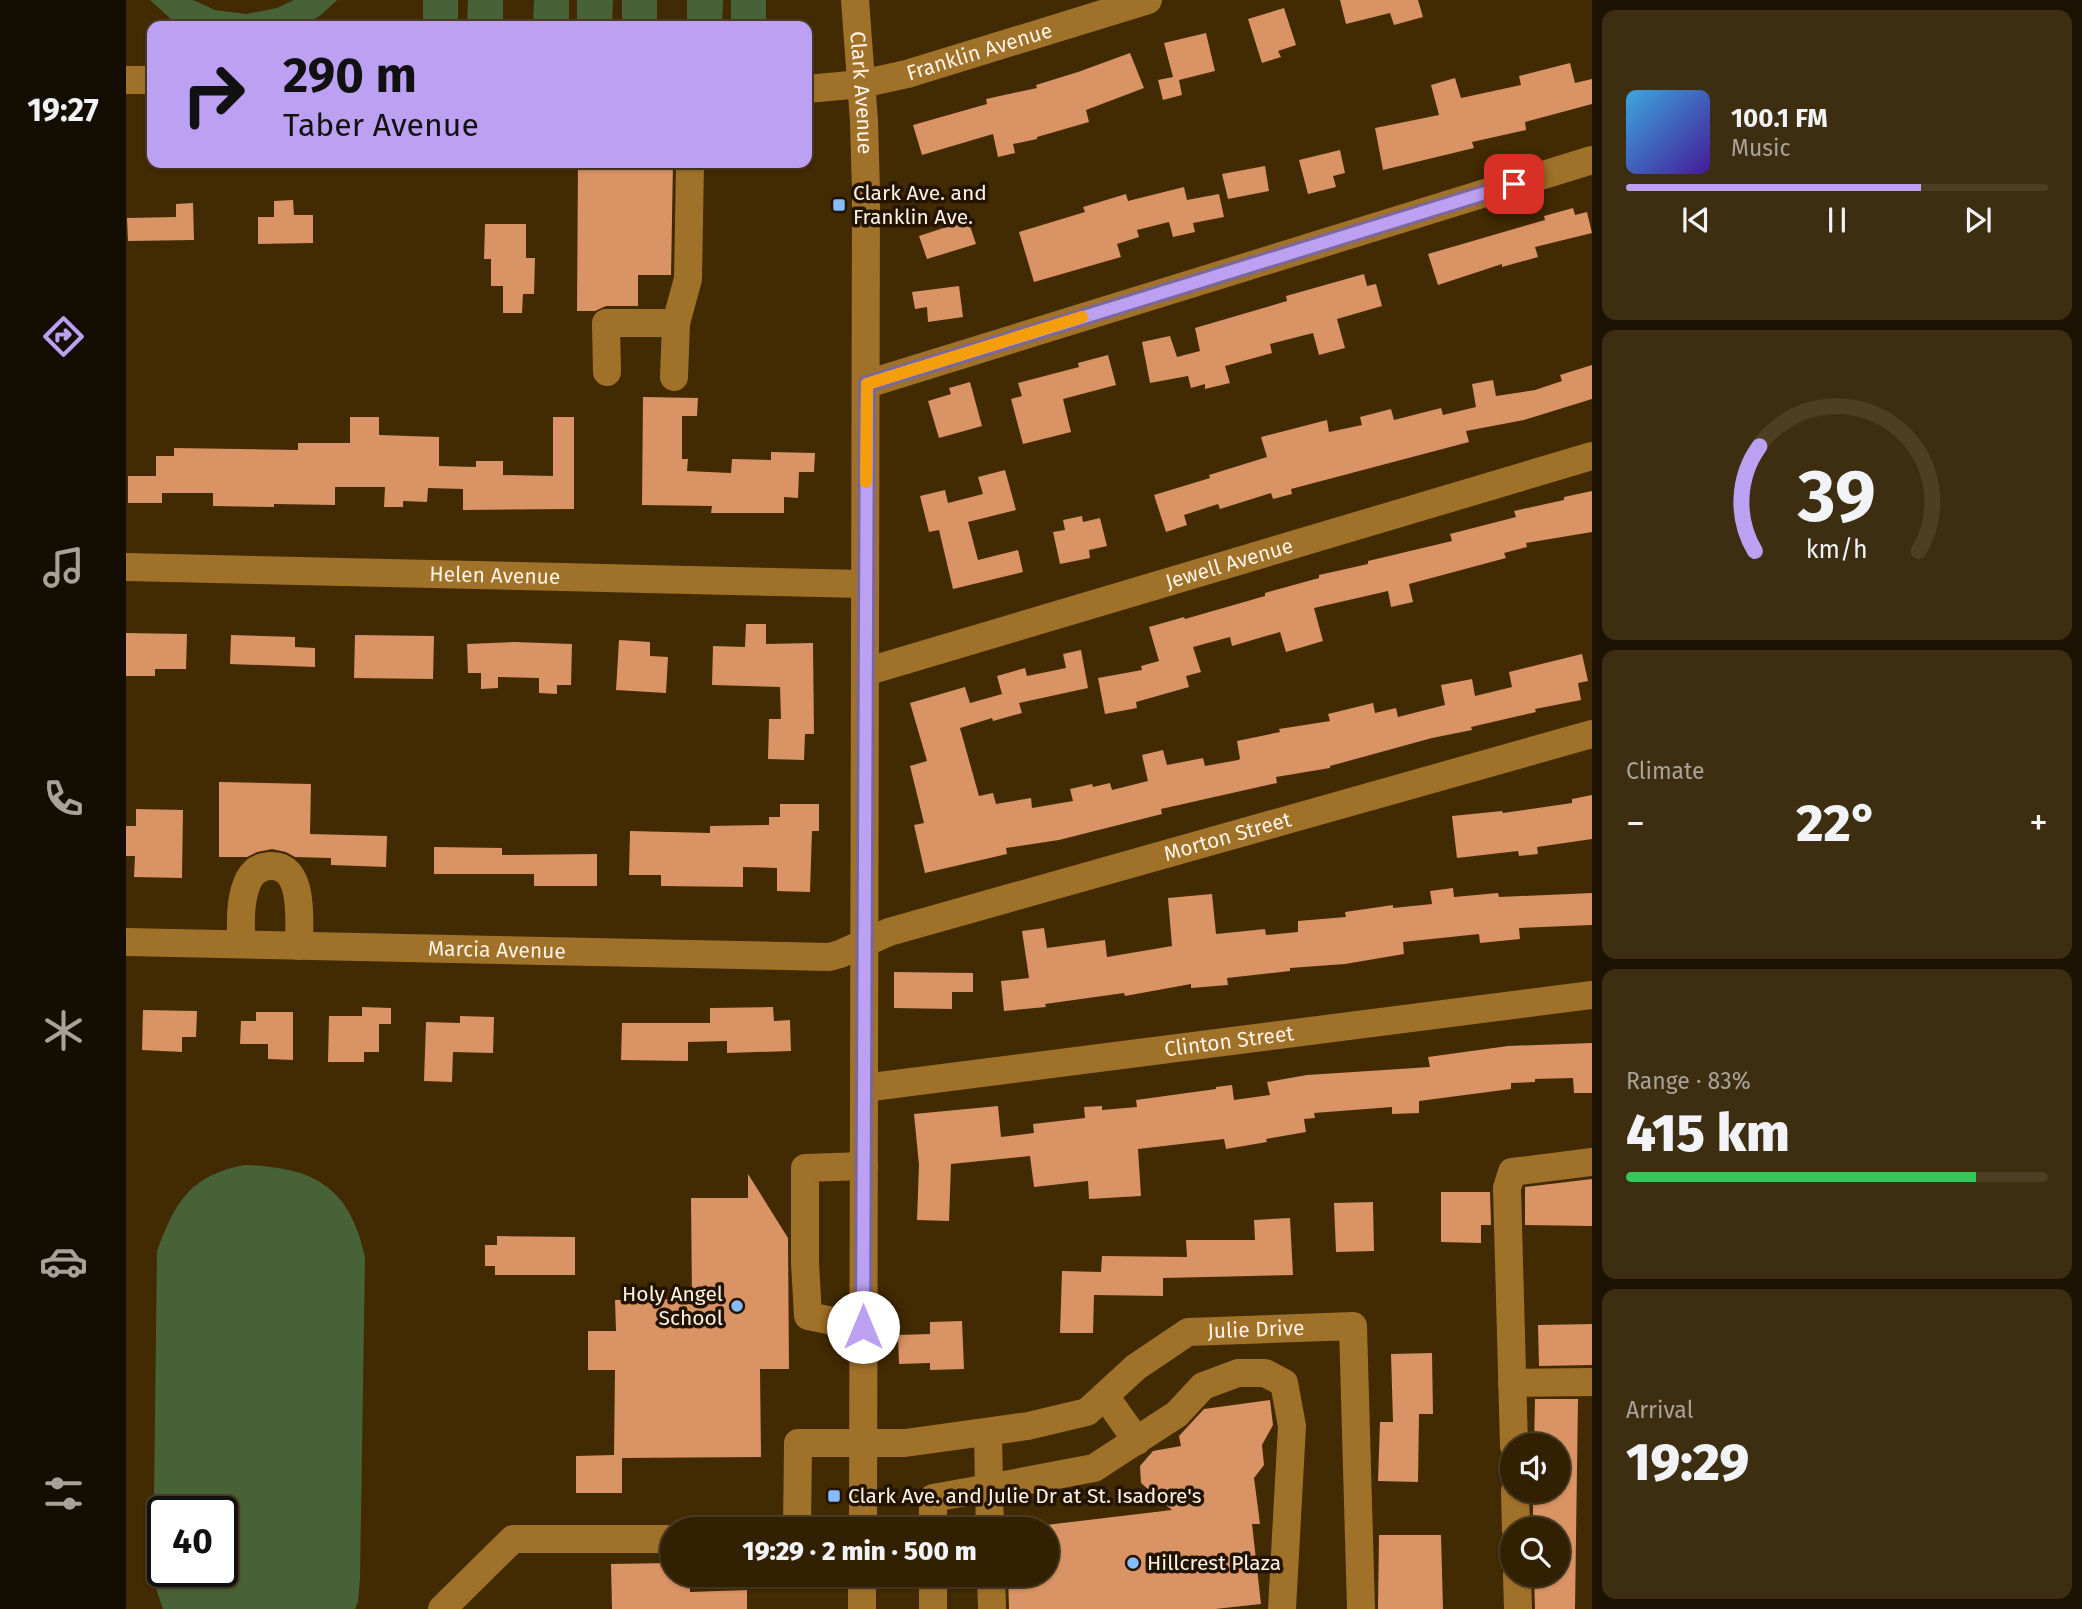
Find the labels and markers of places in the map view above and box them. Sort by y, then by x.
pin [1484,154,1544,214]
place label: Clark Ave. and Franklin Ave. [853,180,987,230]
marker: Clark Ave. and Franklin Ave. [831,197,847,213]
place label: Holy Angel School [622,1281,723,1331]
marker: Holy Angel School [729,1298,745,1314]
place label: Clark Ave. and Julie Dr at St. Isadore's [848,1483,1202,1509]
marker: Clark Ave. and Julie Dr at St. Isadore's [826,1488,842,1504]
place label: Hillcrest Plaza [1147,1550,1281,1576]
marker: Hillcrest Plaza [1125,1555,1141,1571]

